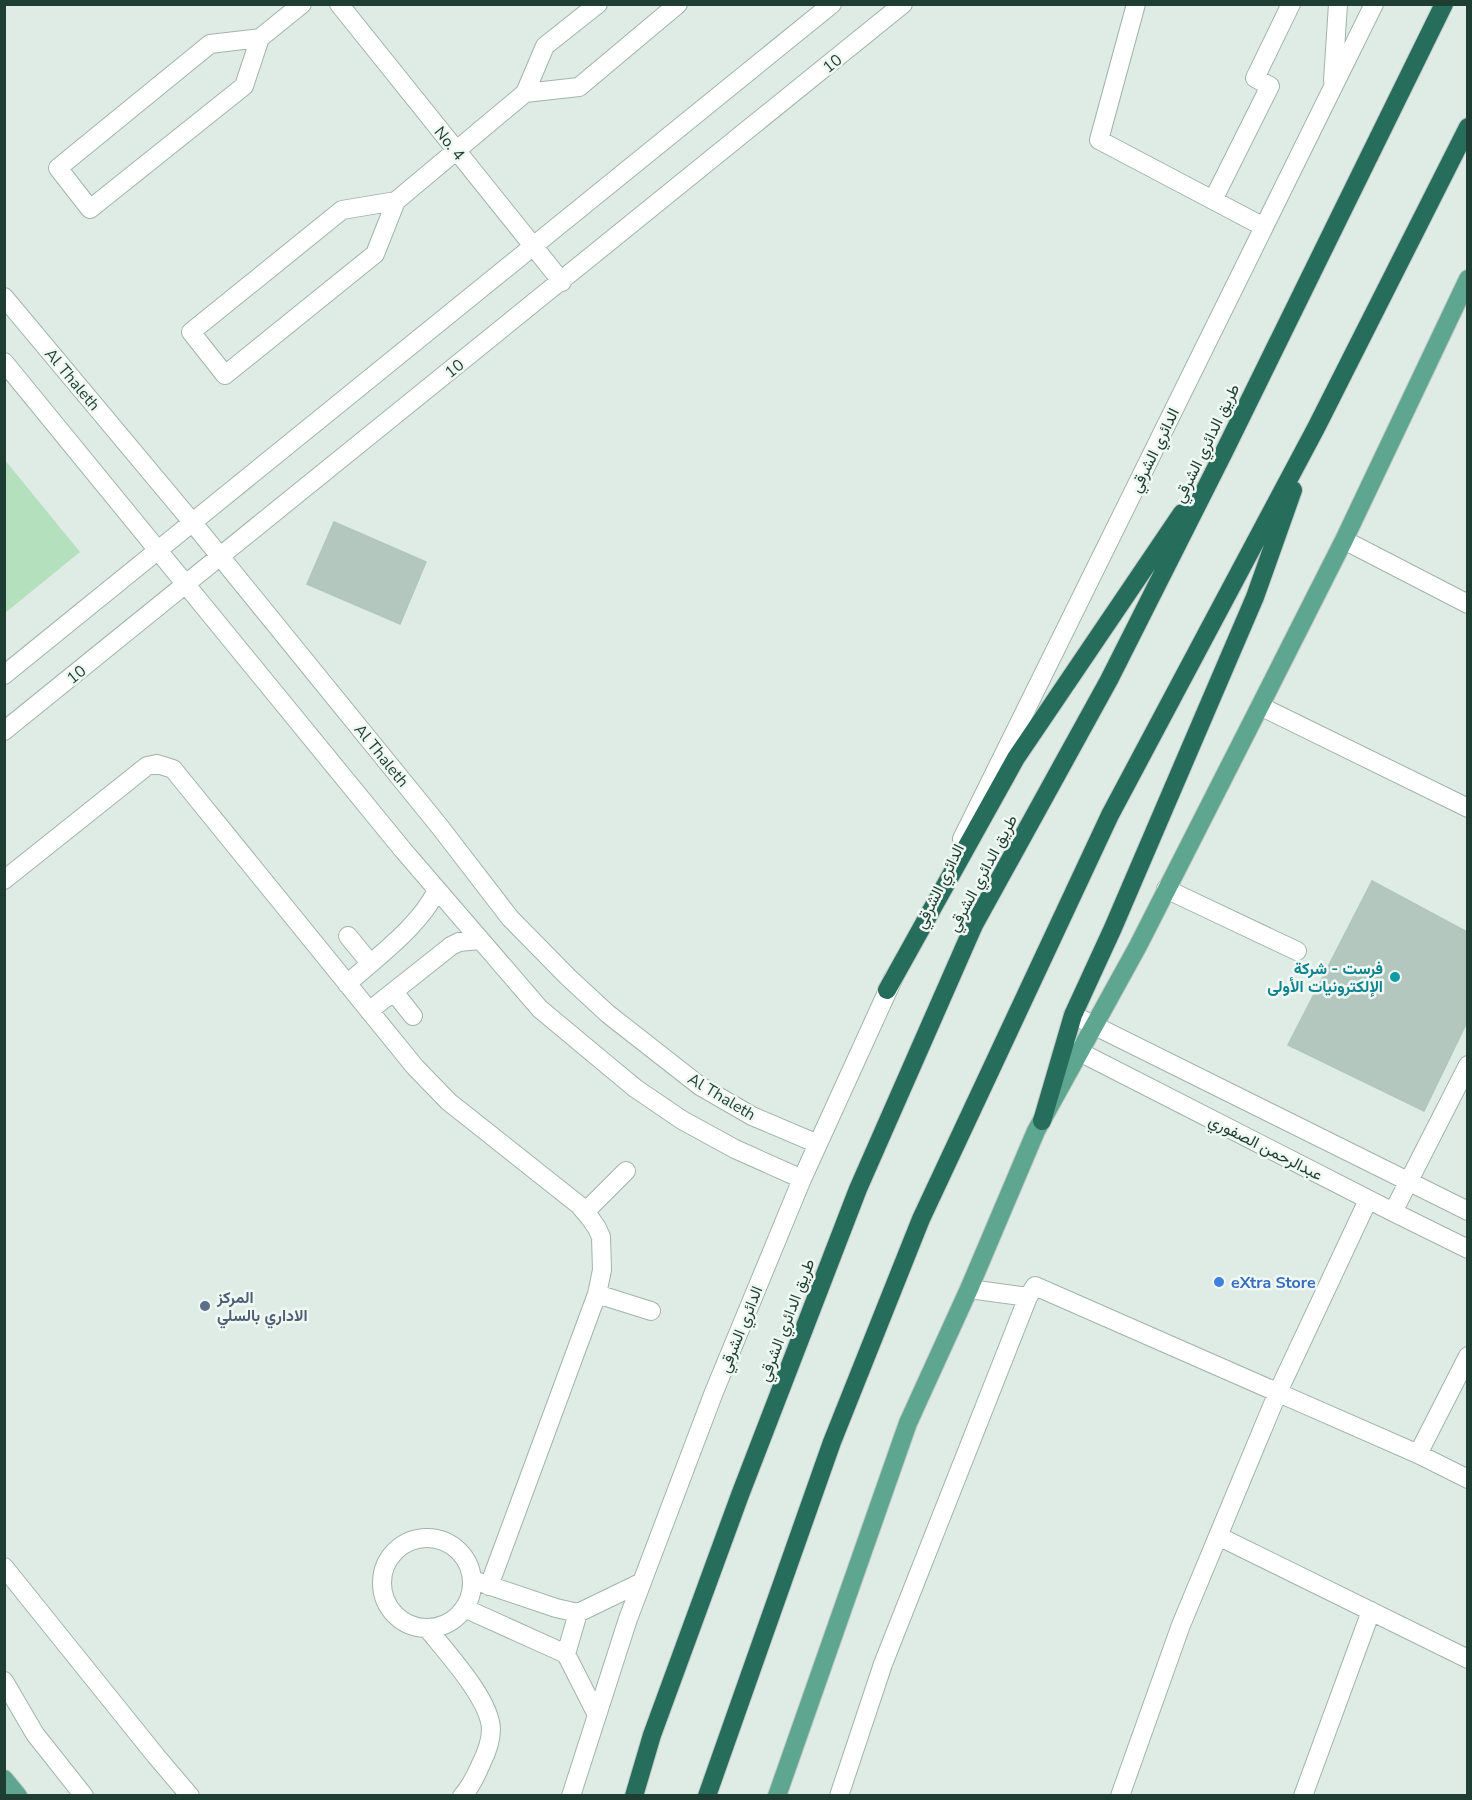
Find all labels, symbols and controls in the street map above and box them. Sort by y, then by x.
street label: 10 [818,49,847,78]
street label: No. 4 [429,122,470,166]
street label: Al Thaleth [40,344,105,416]
street label: 10 [440,354,469,383]
street label: طريق الدائري الشرقي [1169,380,1247,507]
street label: الدائري الشرقي [1125,404,1187,497]
street label: 10 [62,660,91,689]
street label: Al Thaleth [349,719,414,792]
street label: طريق الدائري الشرقي [943,811,1025,937]
street label: الدائري الشرقي [910,840,972,933]
place label: فرست - شركة الإلكترونيات الأولى [1267,958,1383,998]
marker: فرست - شركة الإلكترونيات الأولى [1388,970,1402,984]
street label: Al Thaleth [683,1068,760,1126]
street label: عبدالرحمن الصفوري [1204,1110,1326,1188]
street label: طريق الدائري الشرقي [753,1256,822,1386]
place label: eXtra Store [1231,1272,1316,1294]
marker: eXtra Store [1212,1275,1226,1289]
street label: الدائري الشرقي [714,1283,770,1377]
place label: المركز الاداري بالسلي [216,1287,308,1329]
marker: المركز الاداري بالسلي [198,1299,212,1313]

